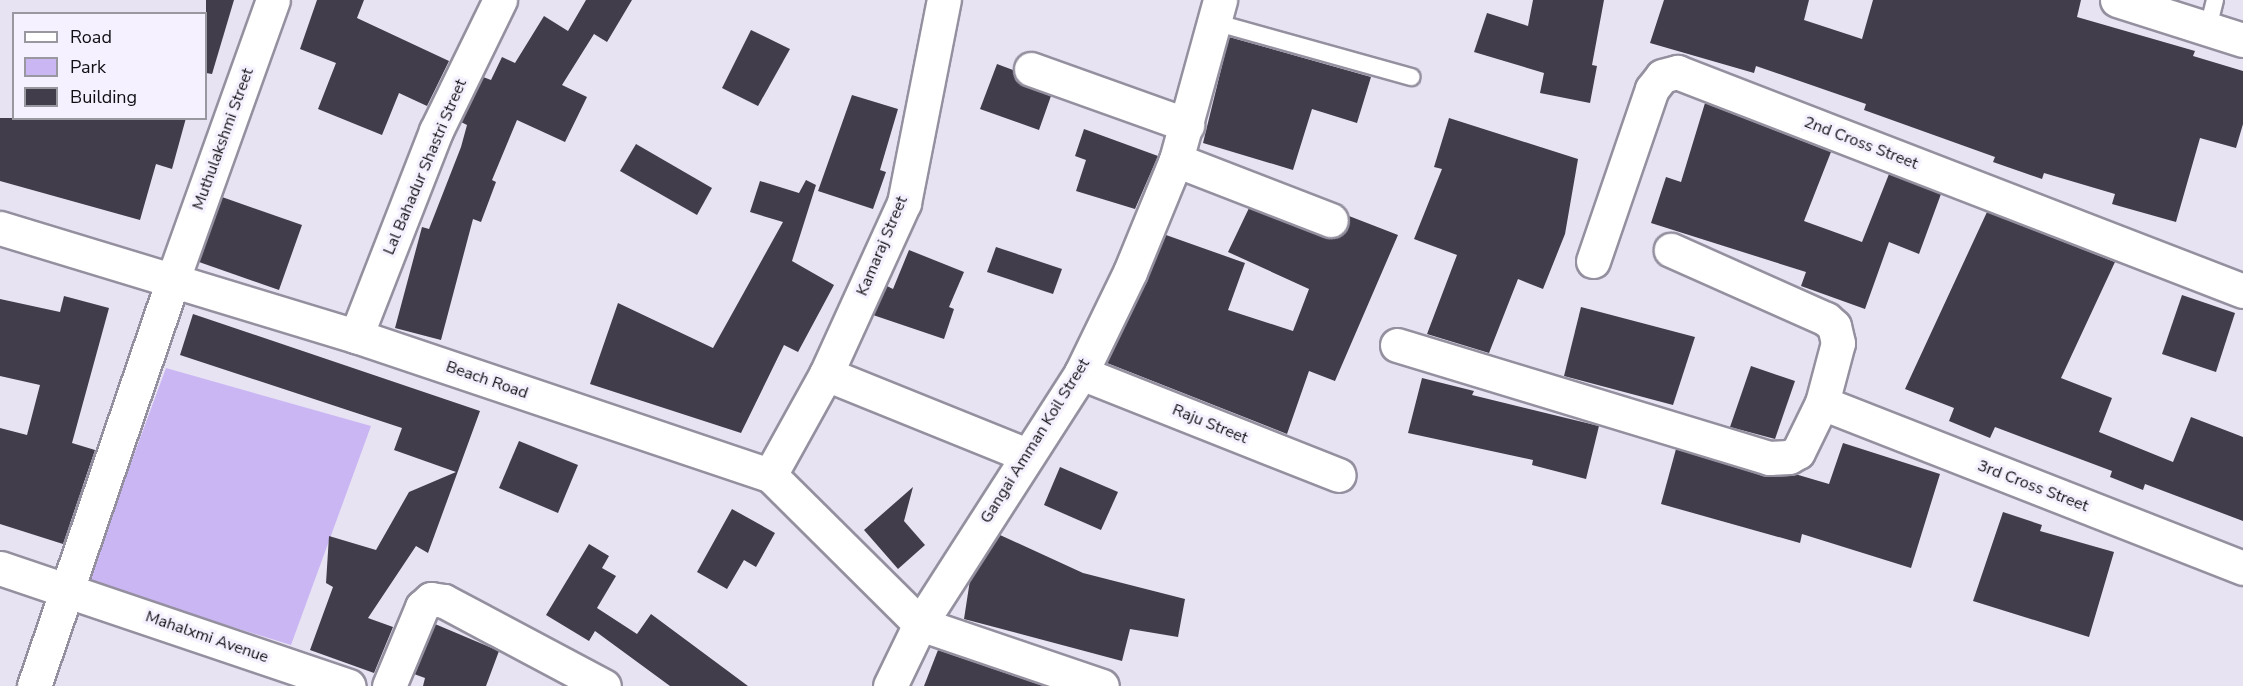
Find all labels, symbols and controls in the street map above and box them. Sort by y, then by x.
legend [12,12,207,120]
text: Road [70,25,112,49]
text: Park [70,55,106,79]
street label: Muthulakshmi Street [188,66,258,212]
street label: Lal Bahadur Shastri Street [379,76,471,258]
text: Building [70,85,137,109]
street label: 2nd Cross Street [1801,112,1921,174]
street label: Kamaraj Street [852,193,912,299]
street label: Gangai Amman Koil Street [976,355,1094,527]
street label: Beach Road [443,357,531,403]
street label: Raju Street [1169,400,1251,448]
street label: 3rd Cross Street [1975,456,2091,516]
street label: Mahalxmi Avenue [143,607,271,667]

